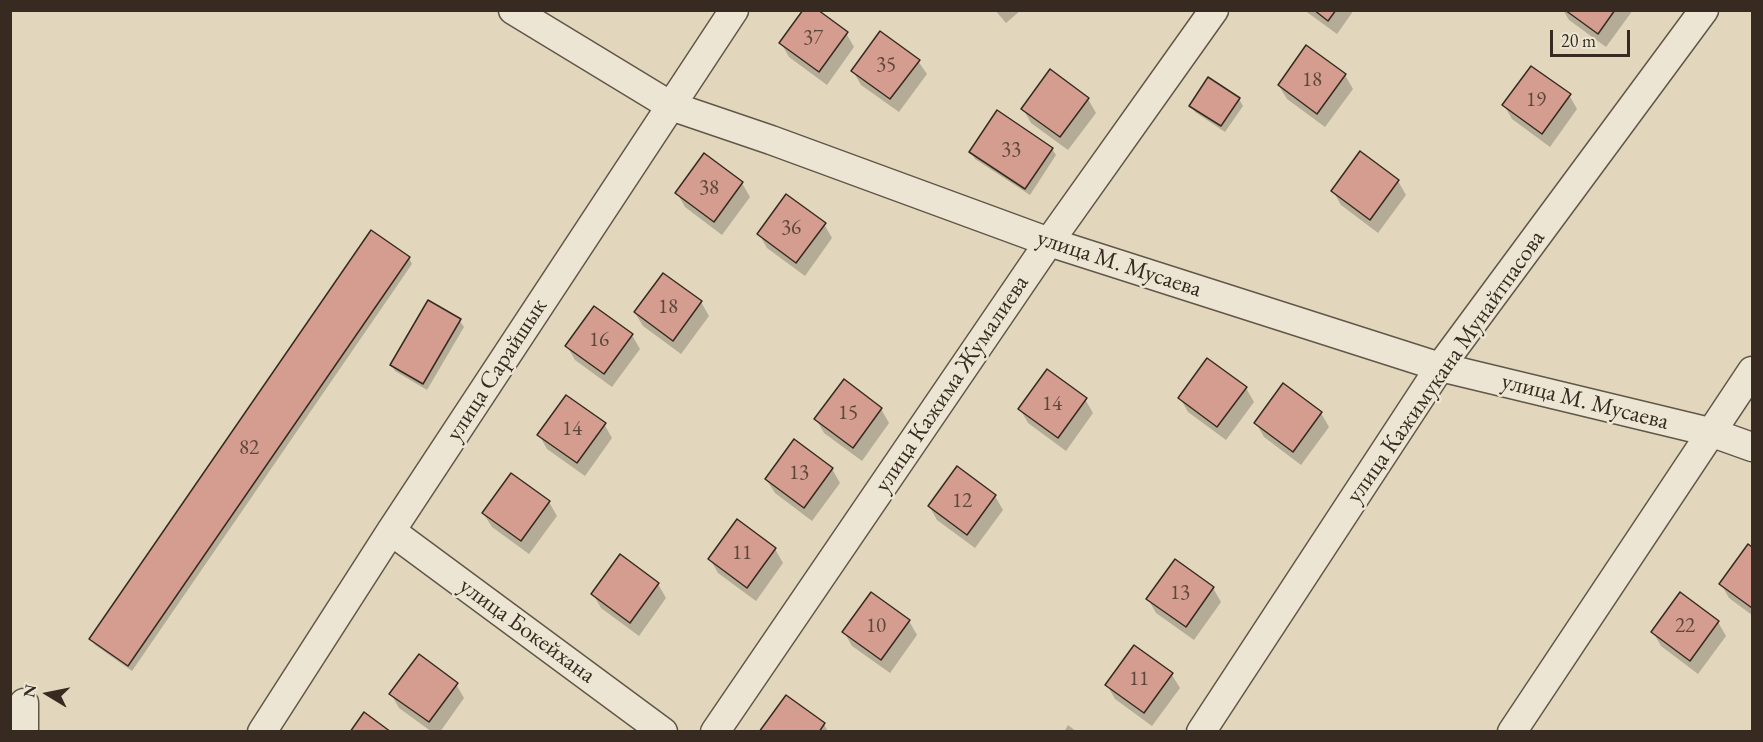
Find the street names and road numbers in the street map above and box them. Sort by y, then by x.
street label: улица М. Мусаева [1033,224,1205,304]
street label: улица Кажимукана Мунайтпасова [1340,225,1552,509]
street label: улица Кажима Жумалиева [869,270,1035,498]
street label: улица Сарайшык [440,293,554,447]
street label: улица М. Мусаева [1498,367,1672,437]
street label: улица Бокейхана [453,572,601,690]

